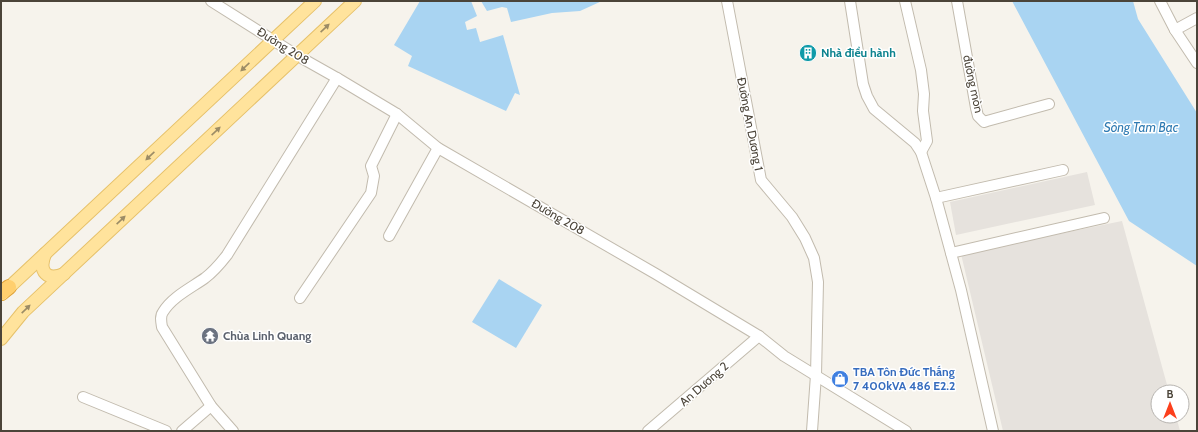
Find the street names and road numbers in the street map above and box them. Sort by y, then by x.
street label: Đường 208 [254,24,312,68]
street label: đường mòn [960,54,987,114]
street label: Đường An Dương 1 [734,76,767,172]
street label: Đường 208 [529,195,588,238]
street label: An Dương 2 [676,358,731,409]

